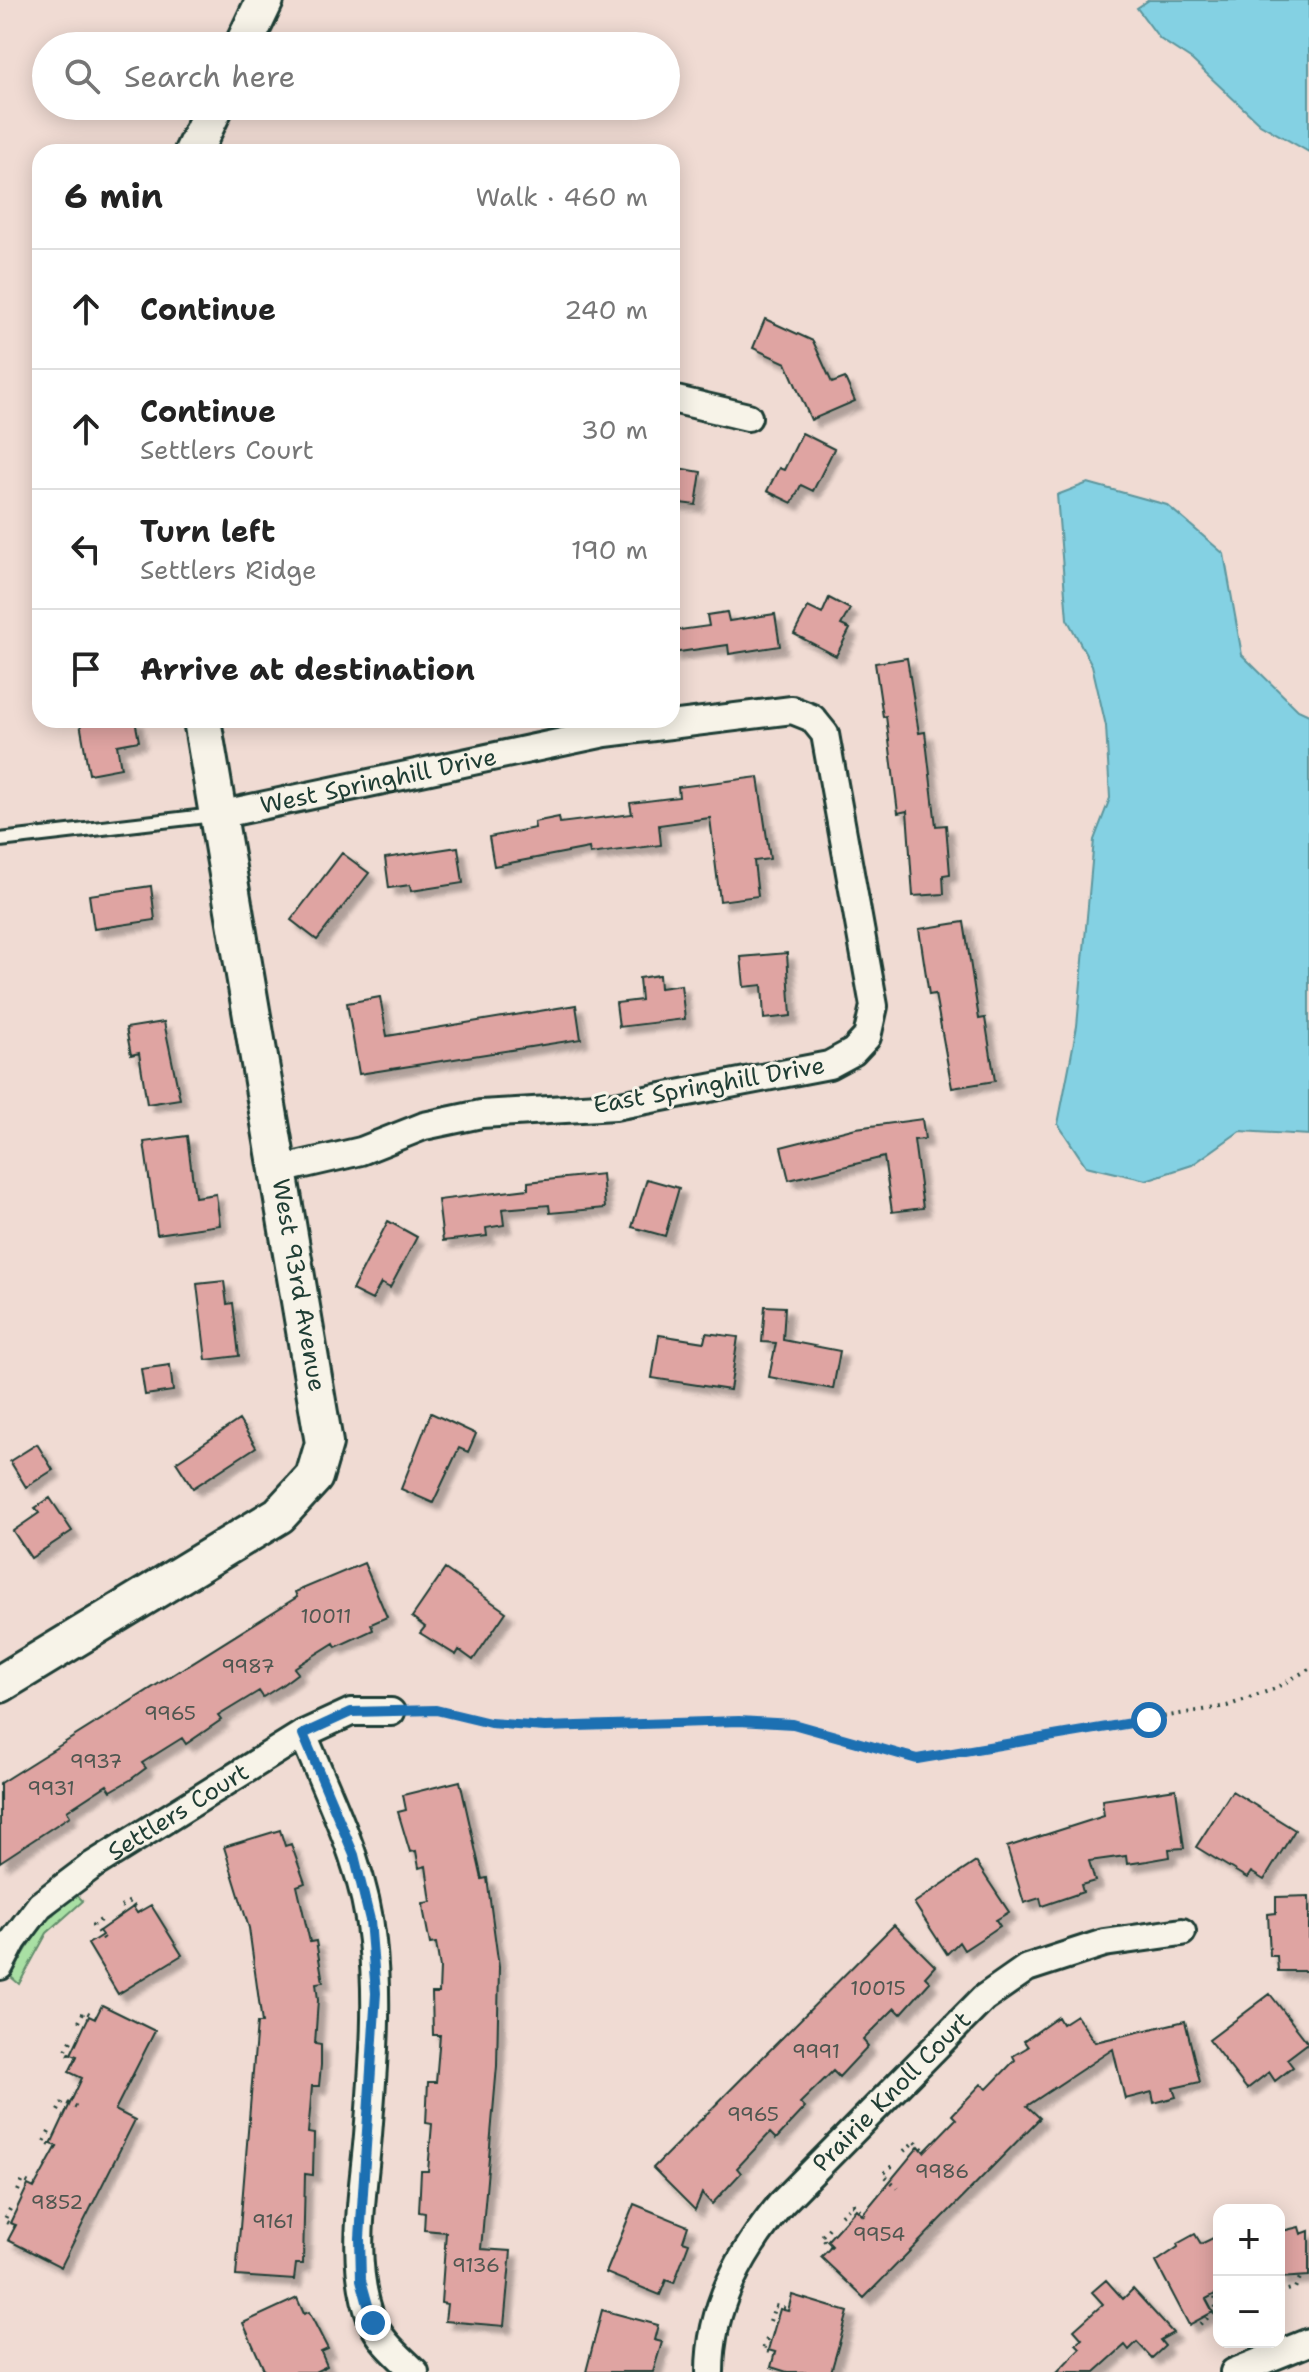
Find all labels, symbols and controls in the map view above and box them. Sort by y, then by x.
search box [32,32,680,120]
icon: search [60,54,104,98]
text: Search here [124,56,295,97]
text: 6 min [64,173,163,219]
text: Walk · 460 m [475,179,648,214]
icon: ahead [64,287,108,331]
text: Continue [140,289,276,330]
text: 240 m [564,292,648,327]
text: Continue [140,391,276,432]
icon: ahead [64,407,108,451]
text: 30 m [581,412,648,447]
text: Settlers Court [140,432,314,467]
text: Turn left [140,511,275,552]
icon: left [64,527,108,571]
text: 190 m [571,532,648,567]
text: Settlers Ridge [140,552,317,587]
icon: arrive [64,647,108,691]
text: Arrive at destination [140,649,475,690]
street label: West Springhill Drive [257,740,499,822]
street label: East Springhill Drive [591,1049,827,1121]
street label: West 93rd Avenue [265,1176,333,1394]
house number: 10011 [300,1603,352,1629]
house number: 9987 [221,1653,275,1679]
house number: 9965 [144,1700,196,1726]
route start [1131,1702,1167,1738]
house number: 9937 [70,1748,122,1774]
street label: Settlers Court [102,1756,255,1868]
house number: 9931 [27,1775,75,1801]
house number: 10015 [850,1975,906,2001]
street label: Prairie Knoll Court [805,2004,978,2179]
house number: 9991 [792,2038,840,2064]
house number: 9965 [727,2101,779,2127]
house number: 9986 [915,2158,969,2184]
house number: 9852 [31,2189,83,2215]
map controls [1213,2204,1285,2348]
button: + [1213,2204,1285,2276]
house number: 9161 [252,2208,294,2234]
house number: 9954 [853,2221,905,2247]
house number: 9136 [452,2252,500,2278]
button: − [1213,2276,1285,2348]
route end [355,2305,391,2341]

